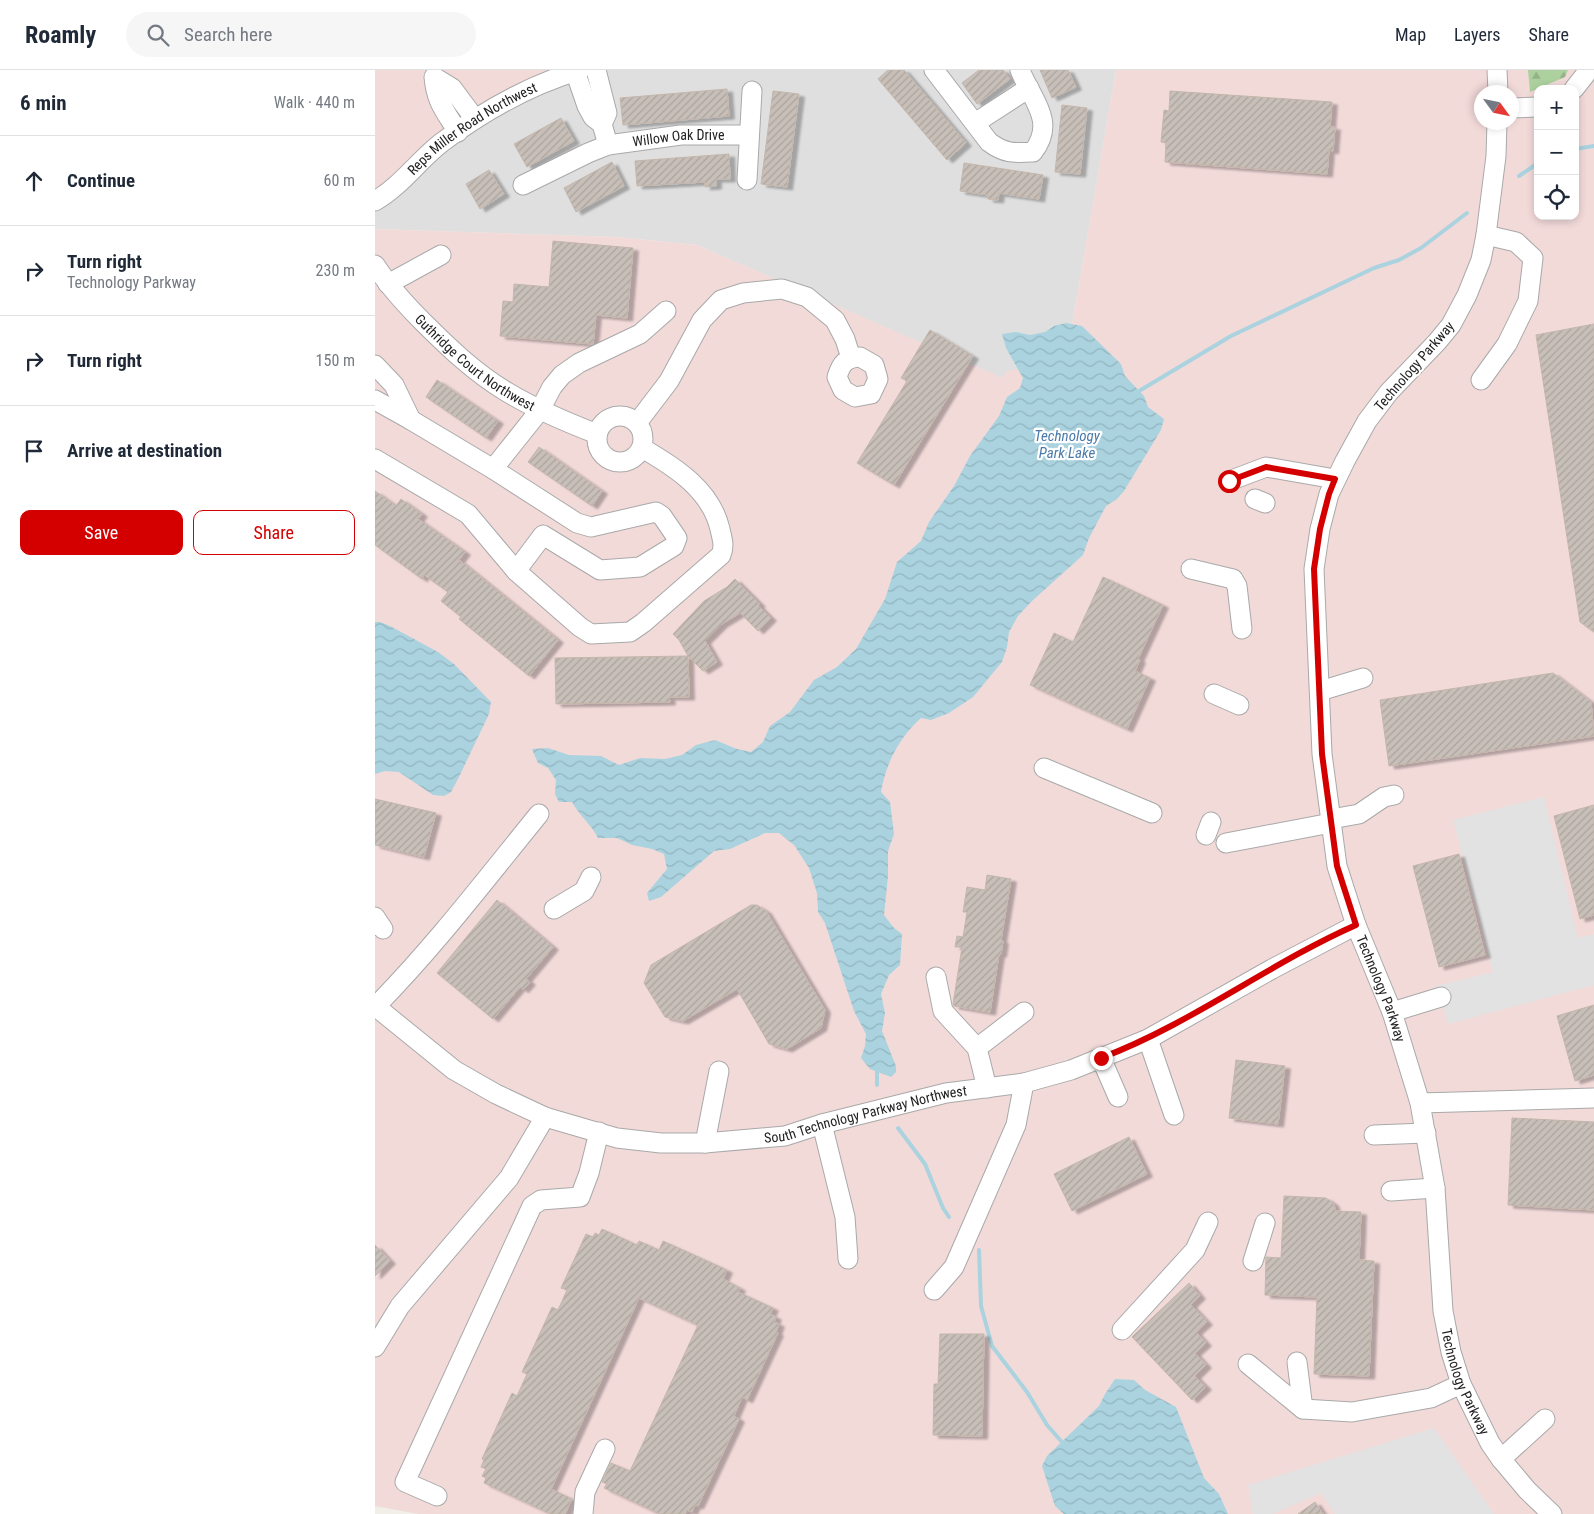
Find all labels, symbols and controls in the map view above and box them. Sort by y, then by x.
search box [126,12,476,57]
text: Roamly [25,21,96,49]
icon: search [144,21,172,49]
text: Search here [184,23,272,46]
text: Map [1395,24,1426,45]
text: Layers [1454,24,1501,45]
text: Share [1529,24,1569,45]
street label: Reps Miller Road Northwest [404,79,539,178]
north arrow [1474,85,1519,130]
map controls [1534,85,1579,220]
button: + [1534,85,1579,130]
text: 6 min [20,91,67,115]
text: Walk · 440 m [274,93,355,112]
street label: Willow Oak Drive [632,127,725,150]
button: − [1534,130,1579,175]
icon: ahead [20,167,48,195]
text: Continue [67,169,135,192]
text: 60 m [323,171,355,190]
button: locate [1534,175,1579,220]
text: Turn right [67,250,142,273]
icon: right [20,257,48,285]
text: 230 m [316,261,355,280]
text: Technology Parkway [67,273,196,292]
street label: Guthridge Court Northwest [412,311,538,414]
street label: Technology Parkway [1371,318,1457,414]
icon: right [20,347,48,375]
text: Turn right [67,349,142,372]
text: 150 m [316,351,355,370]
water label: Technology Park Lake [1034,427,1101,462]
icon: arrive [20,437,48,465]
text: Arrive at destination [67,439,222,462]
route start [1218,470,1241,493]
button: Save [20,510,183,555]
button: Share [193,510,355,555]
street label: Technology Parkway [1353,933,1409,1044]
route end [1090,1047,1113,1070]
street label: South Technology Parkway Northwest [763,1082,968,1146]
street label: Technology Parkway [1439,1327,1493,1438]

